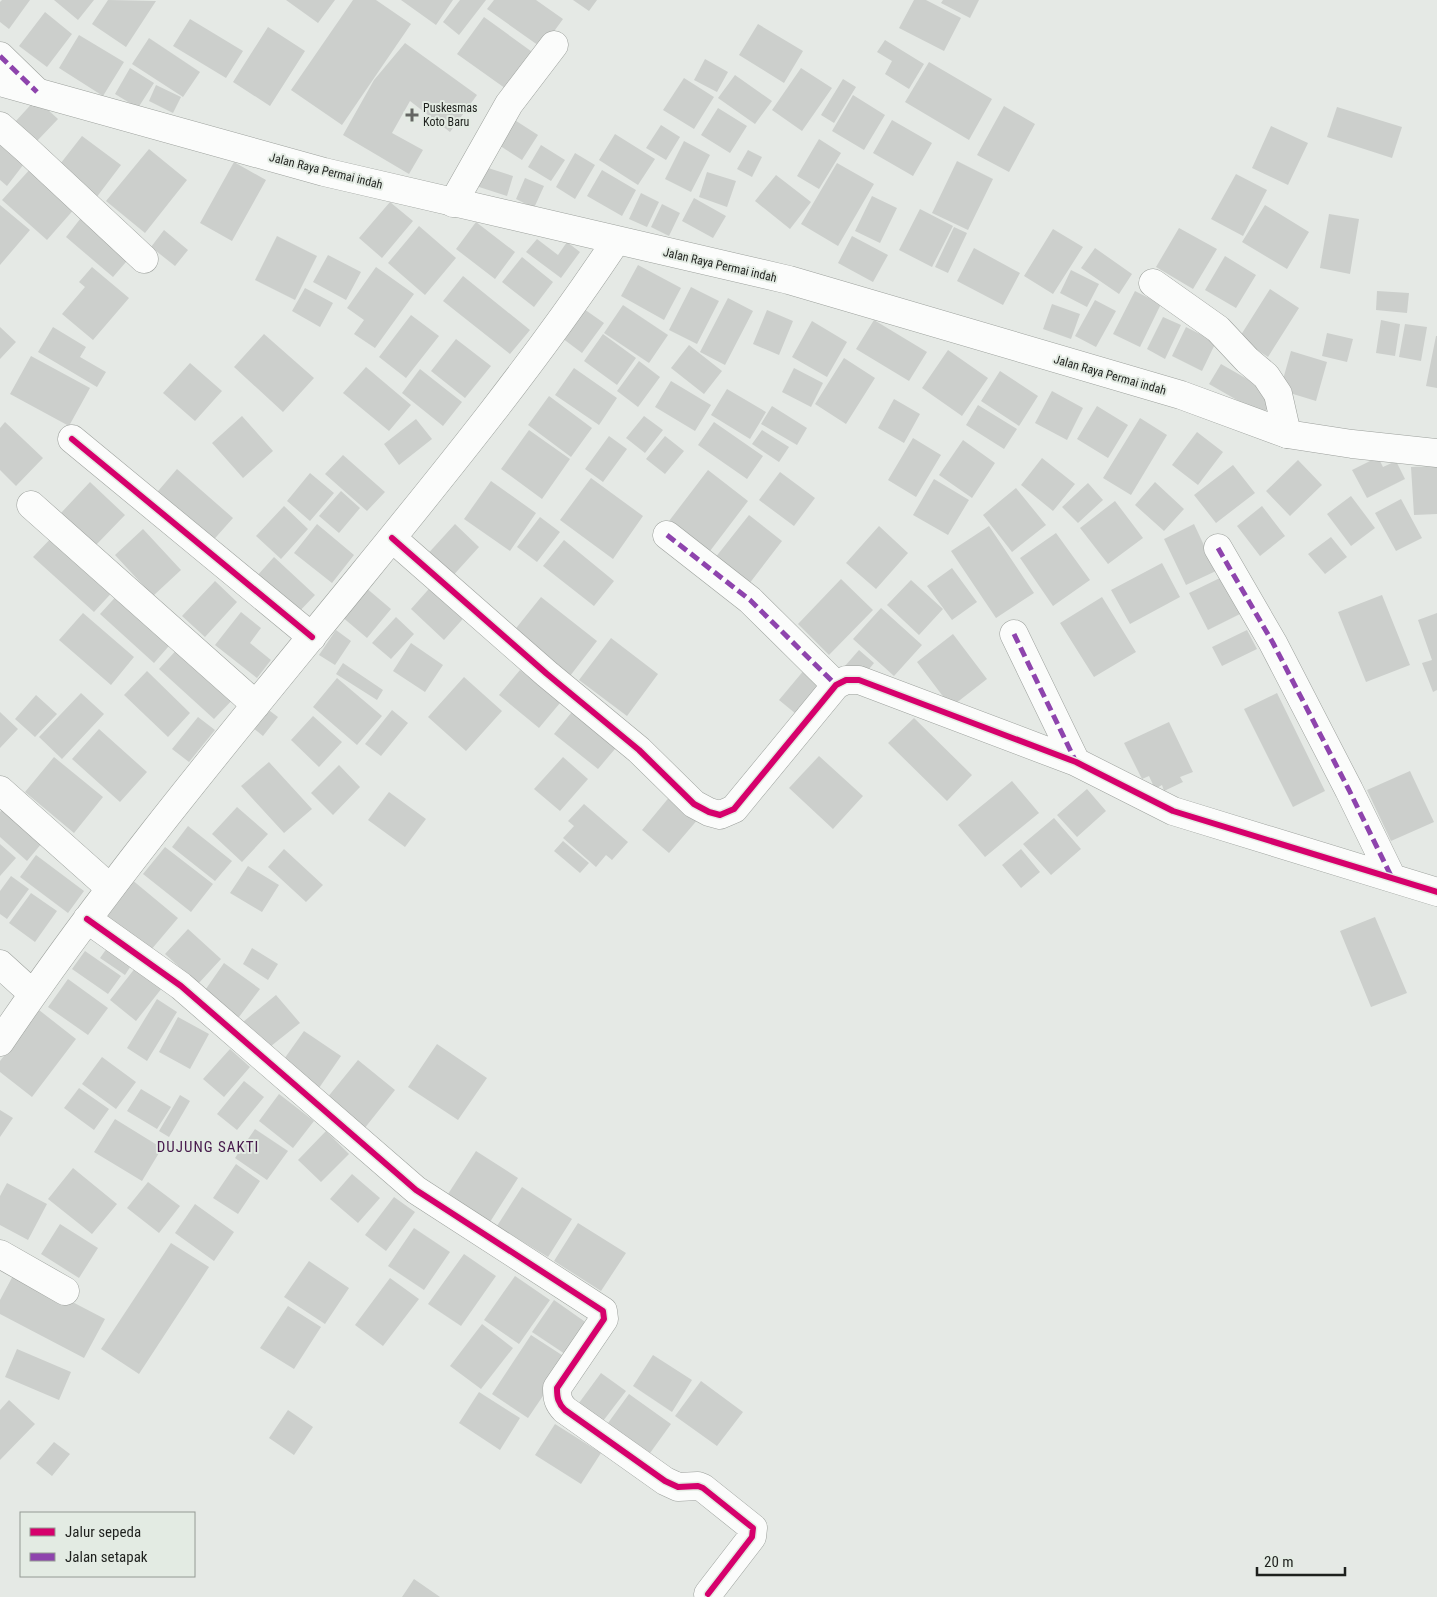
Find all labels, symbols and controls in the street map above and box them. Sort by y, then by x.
place label: Puskesmas Koto Baru [423,101,478,129]
marker: Puskesmas Koto Baru [405,108,419,122]
street label: Jalan Raya Permai indah [268,150,384,192]
street label: Jalan Raya Permai indah [662,245,778,285]
street label: Jalan Raya Permai indah [1052,352,1168,398]
district label: DUJUNG SAKTI [157,1138,259,1156]
legend [20,1512,195,1577]
text: Jalur sepeda [65,1523,141,1541]
scale bar [1257,1544,1344,1576]
text: Jalan setapak [65,1548,148,1566]
text: 20 m [1264,1553,1294,1571]

